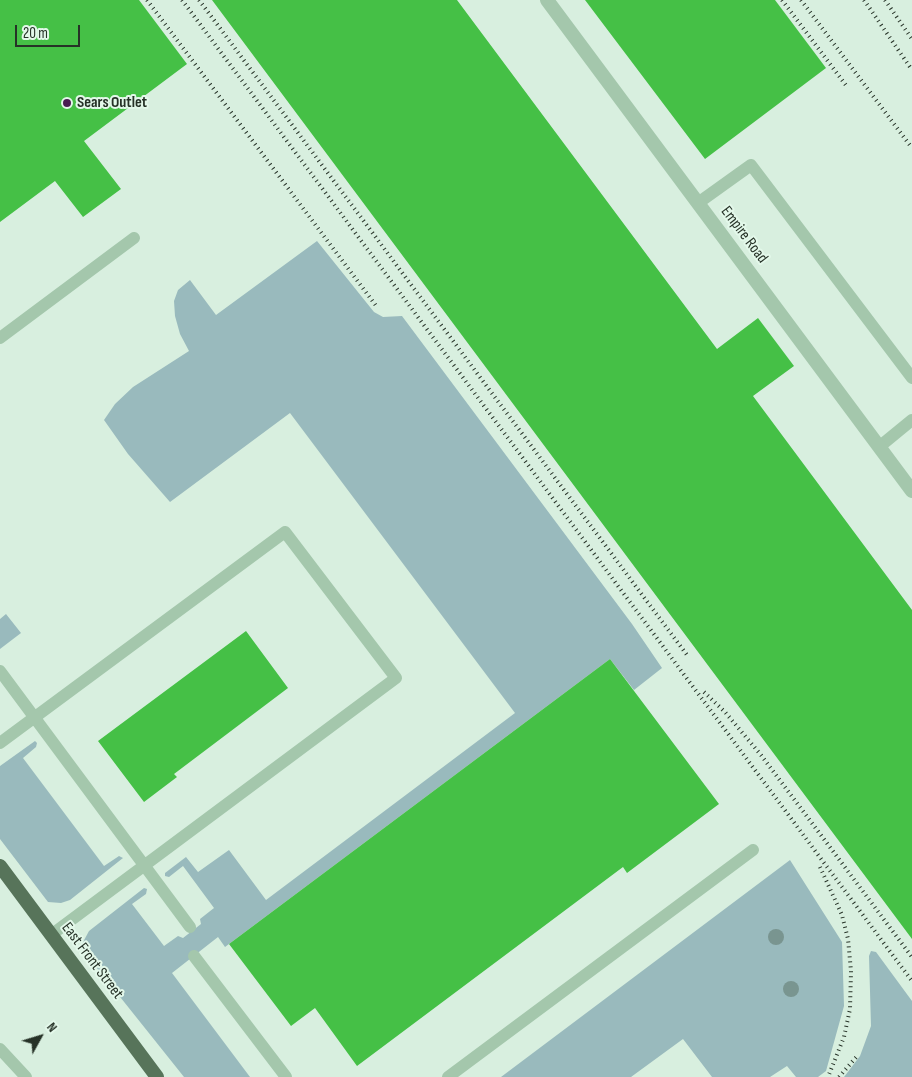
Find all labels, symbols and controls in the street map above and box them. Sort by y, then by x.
scale bar [18,15,82,47]
text: 20 m [23,24,48,43]
place label: Sears Outlet [77,93,147,113]
marker: Sears Outlet [61,97,73,109]
street label: Empire Road [716,203,772,267]
street label: East Front Street [57,919,127,1003]
north arrow [15,1012,65,1062]
text: N [43,1019,61,1035]

